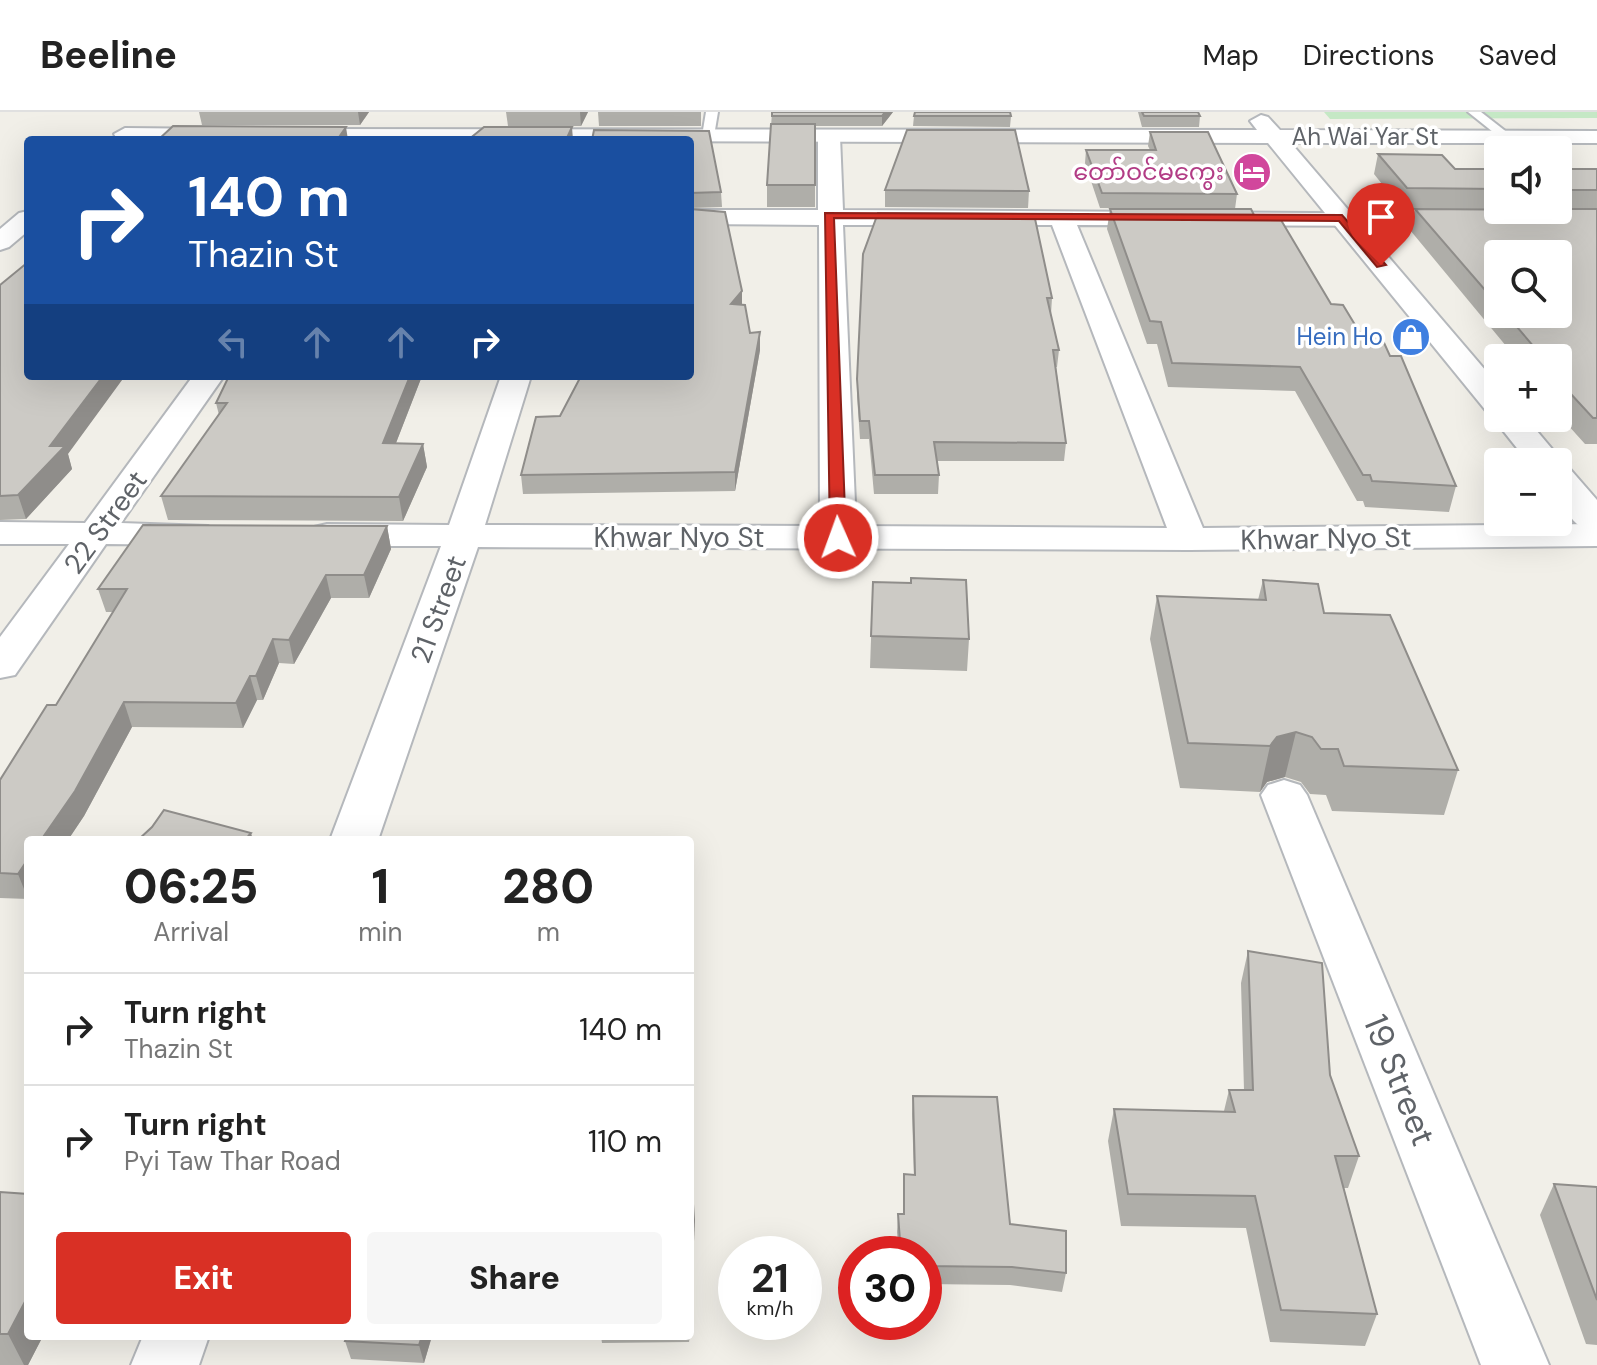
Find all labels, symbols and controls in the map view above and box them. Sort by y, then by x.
text: Beeline [40,30,177,80]
text: Map [1202,37,1259,74]
text: Directions [1303,37,1435,74]
text: Saved [1479,37,1557,74]
street label: Ah Wai Yar St [1291,121,1439,152]
map controls [1484,136,1572,536]
button: sound [1484,136,1572,224]
hotel icon: တော်ဝင်မကွေး [1231,151,1273,193]
place label: တော်ဝင်မကွေး [1073,156,1224,190]
text: 140 m [188,160,350,233]
icon: right [56,168,160,272]
pin [1347,183,1415,265]
icon: arrive [1359,195,1403,239]
text: Thazin St [188,231,339,278]
button: search [1484,240,1572,328]
shop icon: Hein Ho [1390,316,1432,358]
icon: left [211,320,255,364]
icon: ahead [295,320,339,364]
icon: ahead [379,320,423,364]
icon: right [463,320,507,364]
place label: Hein Ho [1297,321,1383,352]
button: + [1484,344,1572,432]
button: − [1484,448,1572,536]
street label: 22 Street [55,463,155,581]
position arrow [796,496,880,580]
street label: Khwar Nyo St [593,519,765,556]
street label: Khwar Nyo St [1240,519,1412,558]
street label: 21 Street [402,550,475,668]
text: 06:25 [124,855,258,918]
text: 1 [371,855,389,918]
text: 280 [502,855,594,918]
text: Arrival [153,915,229,949]
text: min [358,915,403,949]
text: m [537,915,560,949]
text: Turn right [124,993,267,1032]
icon: right [56,1007,100,1051]
street label: 19 Street [1353,1008,1446,1152]
text: 140 m [579,1010,662,1049]
text: Thazin St [124,1032,233,1066]
text: Turn right [124,1105,267,1144]
icon: right [56,1119,100,1163]
text: 110 m [588,1122,662,1161]
text: Pyi Taw Thar Road [124,1144,341,1178]
button: Exit [56,1232,351,1324]
button: Share [367,1232,662,1324]
speed limit sign: 30 [838,1236,942,1340]
text: 21 [751,1252,789,1304]
text: km/h [746,1295,794,1321]

